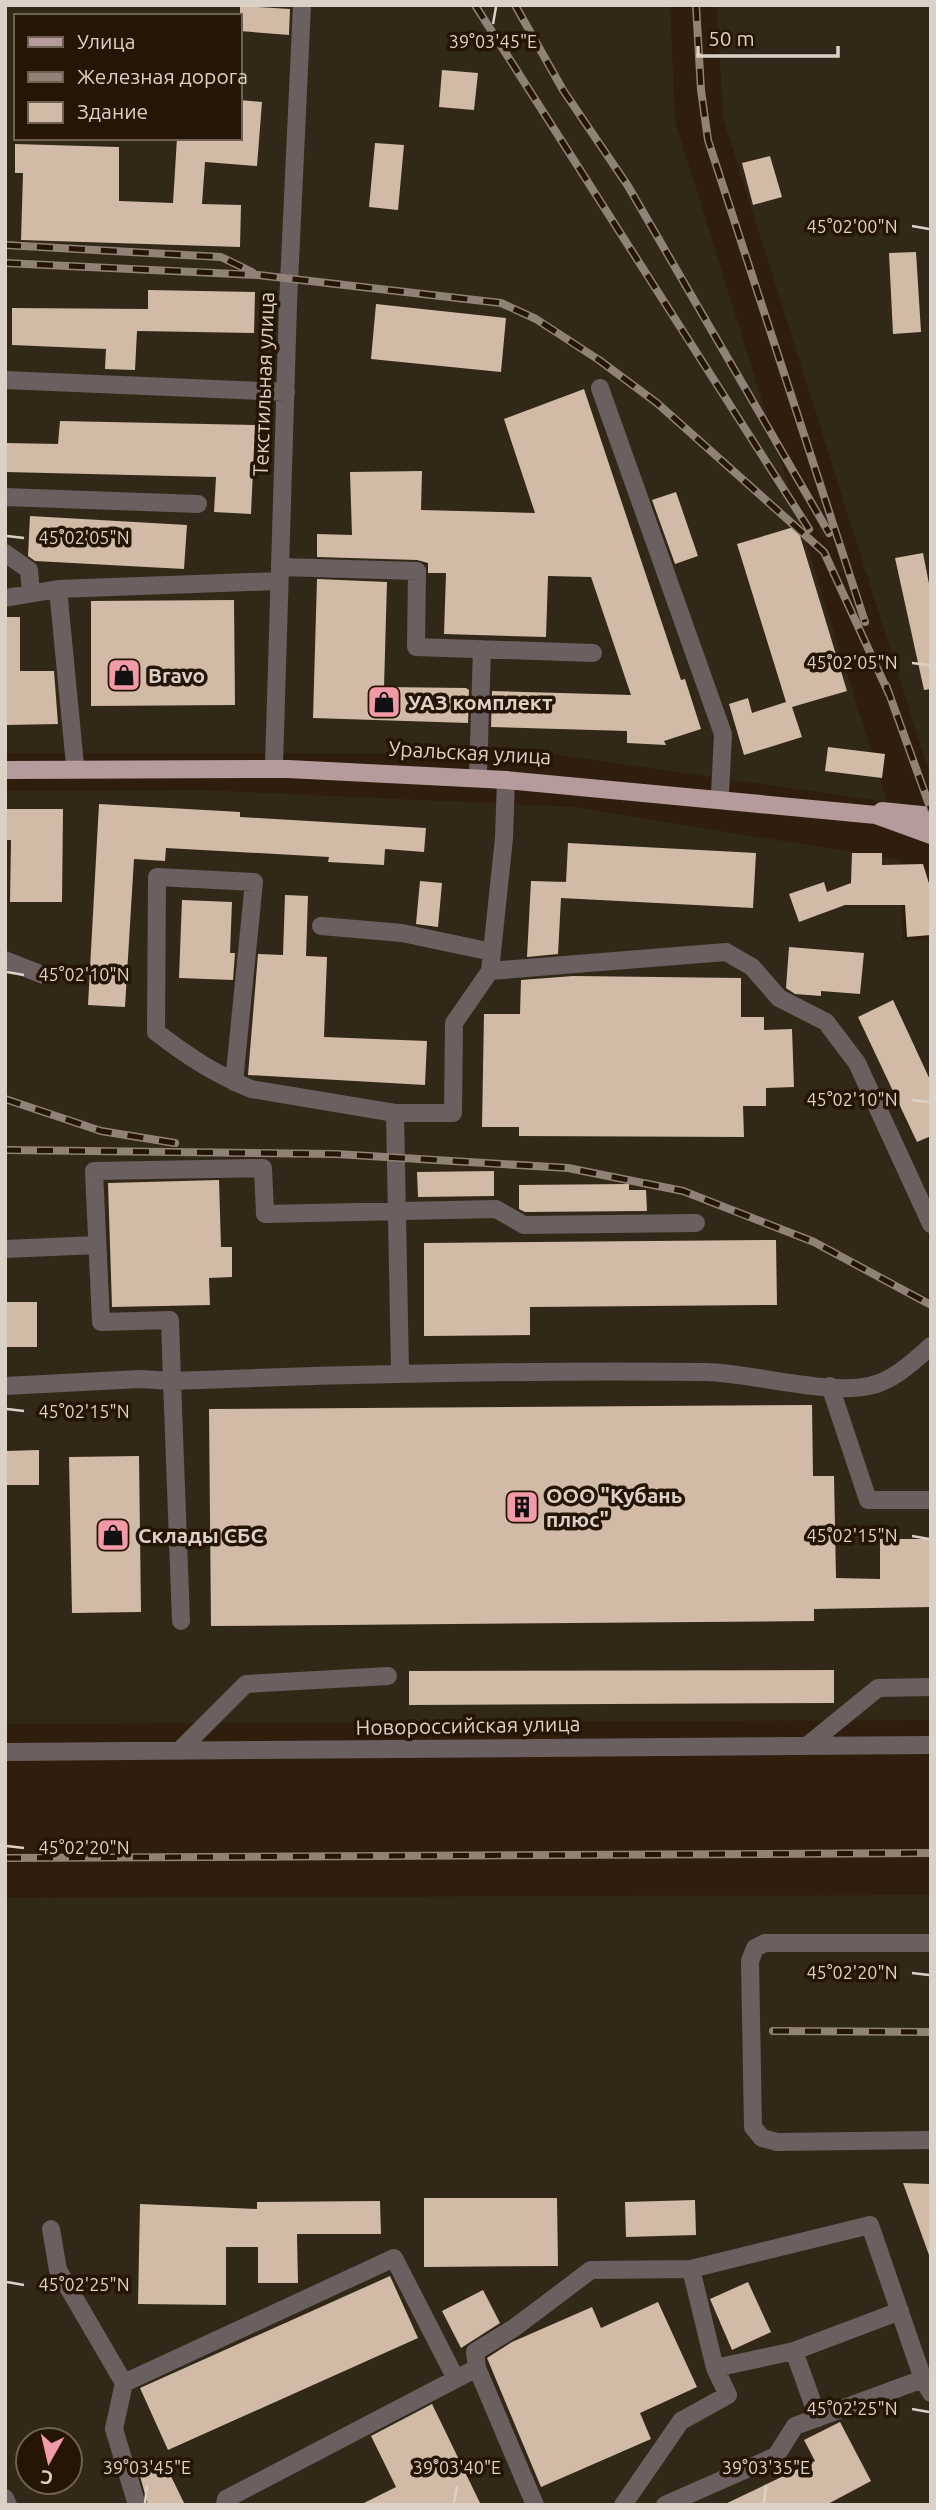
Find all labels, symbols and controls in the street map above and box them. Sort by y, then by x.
legend [14,14,242,140]
scale bar [698,14,838,58]
text: 50 m [708,26,755,50]
text: Улица [77,29,135,53]
text: 39°03'45"E [449,31,537,51]
text: Железная дорога [77,64,248,88]
text: Здание [77,99,148,123]
text: 45°02'00"N [806,216,898,236]
street label: Текстильная улица [248,291,278,477]
text: 45°02'05"N [38,527,130,547]
text: 45°02'05"N [806,652,898,672]
shop icon: Bravo [105,656,143,694]
place label: Bravo [148,663,205,687]
shop icon: УАЗ комплект [365,683,403,721]
place label: УАЗ комплект [408,690,553,714]
street label: Уральская улица [388,736,552,768]
text: 45°02'10"N [38,964,130,984]
text: 45°02'10"N [806,1089,898,1109]
text: 45°02'15"N [38,1401,130,1421]
place label: ООО "Кубань плюс" [546,1483,682,1531]
building icon: ООО "Кубань плюс" [503,1488,541,1526]
shop icon: Склады СБС [94,1516,132,1554]
place label: Склады СБС [138,1523,264,1547]
text: 45°02'15"N [806,1525,898,1545]
street label: Новороссийская улица [355,1711,581,1739]
text: 45°02'20"N [38,1837,130,1857]
text: 45°02'20"N [806,1962,898,1982]
text: 45°02'25"N [38,2274,130,2294]
text: 45°02'25"N [806,2398,898,2418]
north arrow [14,2426,84,2496]
text: 39°03'45"E [103,2457,191,2477]
text: 39°03'40"E [413,2457,501,2477]
text: 39°03'35"E [722,2457,810,2477]
text: С [39,2466,54,2490]

